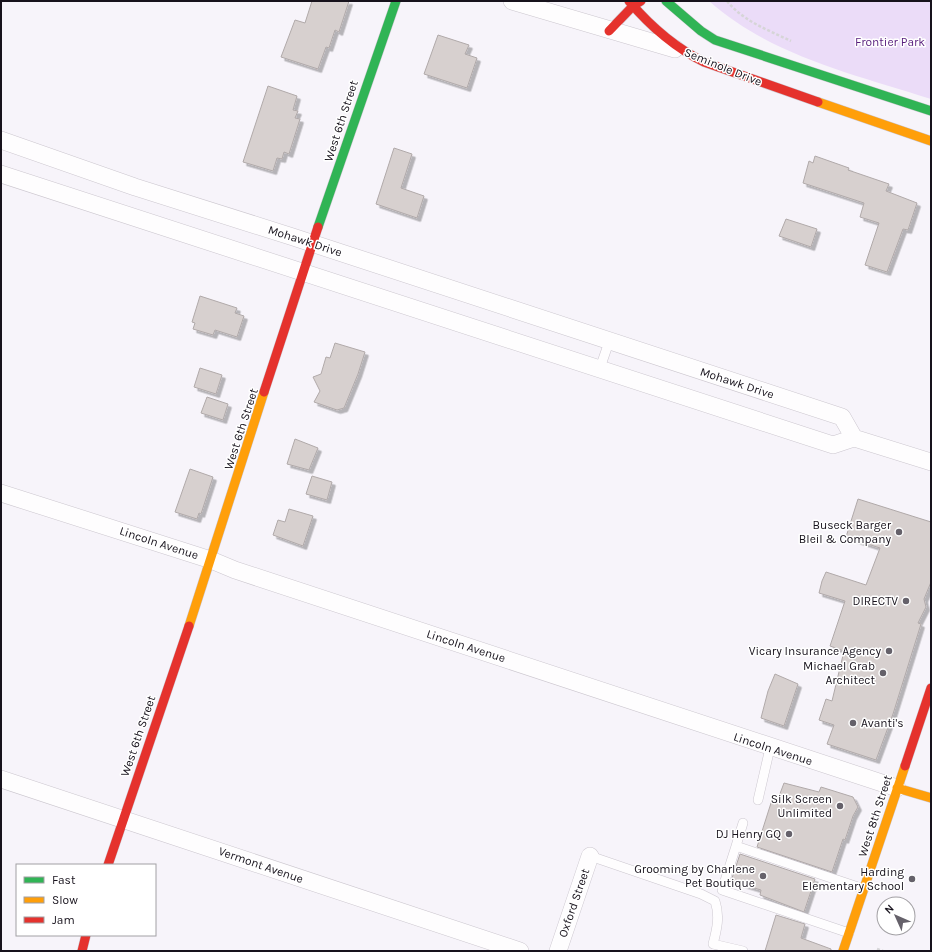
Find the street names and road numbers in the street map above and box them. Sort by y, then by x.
street label: Seminole Drive [682,45,764,89]
street label: West 6th Street [321,78,361,163]
street label: Mohawk Drive [266,222,344,260]
street label: Mohawk Drive [698,364,776,402]
street label: West 6th Street [221,386,261,471]
street label: Lincoln Avenue [118,524,200,562]
street label: Lincoln Avenue [425,627,507,665]
street label: West 6th Street [118,693,159,778]
street label: Lincoln Avenue [732,730,814,768]
street label: West 8th Street [855,773,895,859]
street label: Vermont Avenue [217,844,305,886]
street label: Oxford Street [556,866,592,939]

